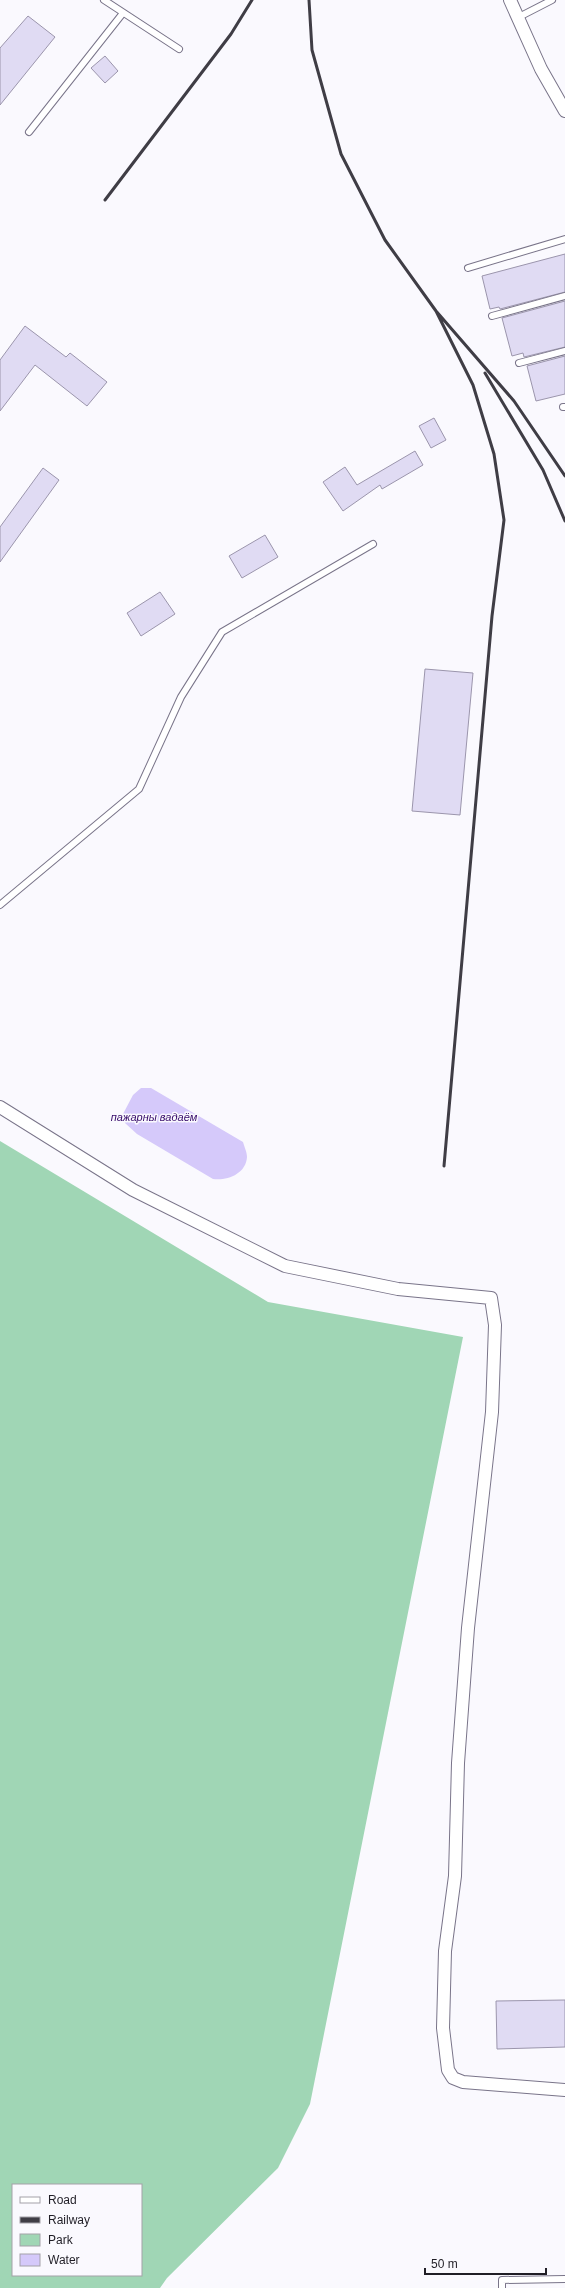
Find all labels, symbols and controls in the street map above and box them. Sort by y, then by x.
water label: пажарны вадаём [111,1111,198,1123]
legend [12,2184,142,2276]
text: Road [48,2193,77,2207]
text: Railway [48,2213,90,2227]
text: Park [48,2233,74,2247]
scale bar [425,2250,546,2276]
text: Water [48,2253,80,2267]
text: 50 m [431,2257,458,2271]

